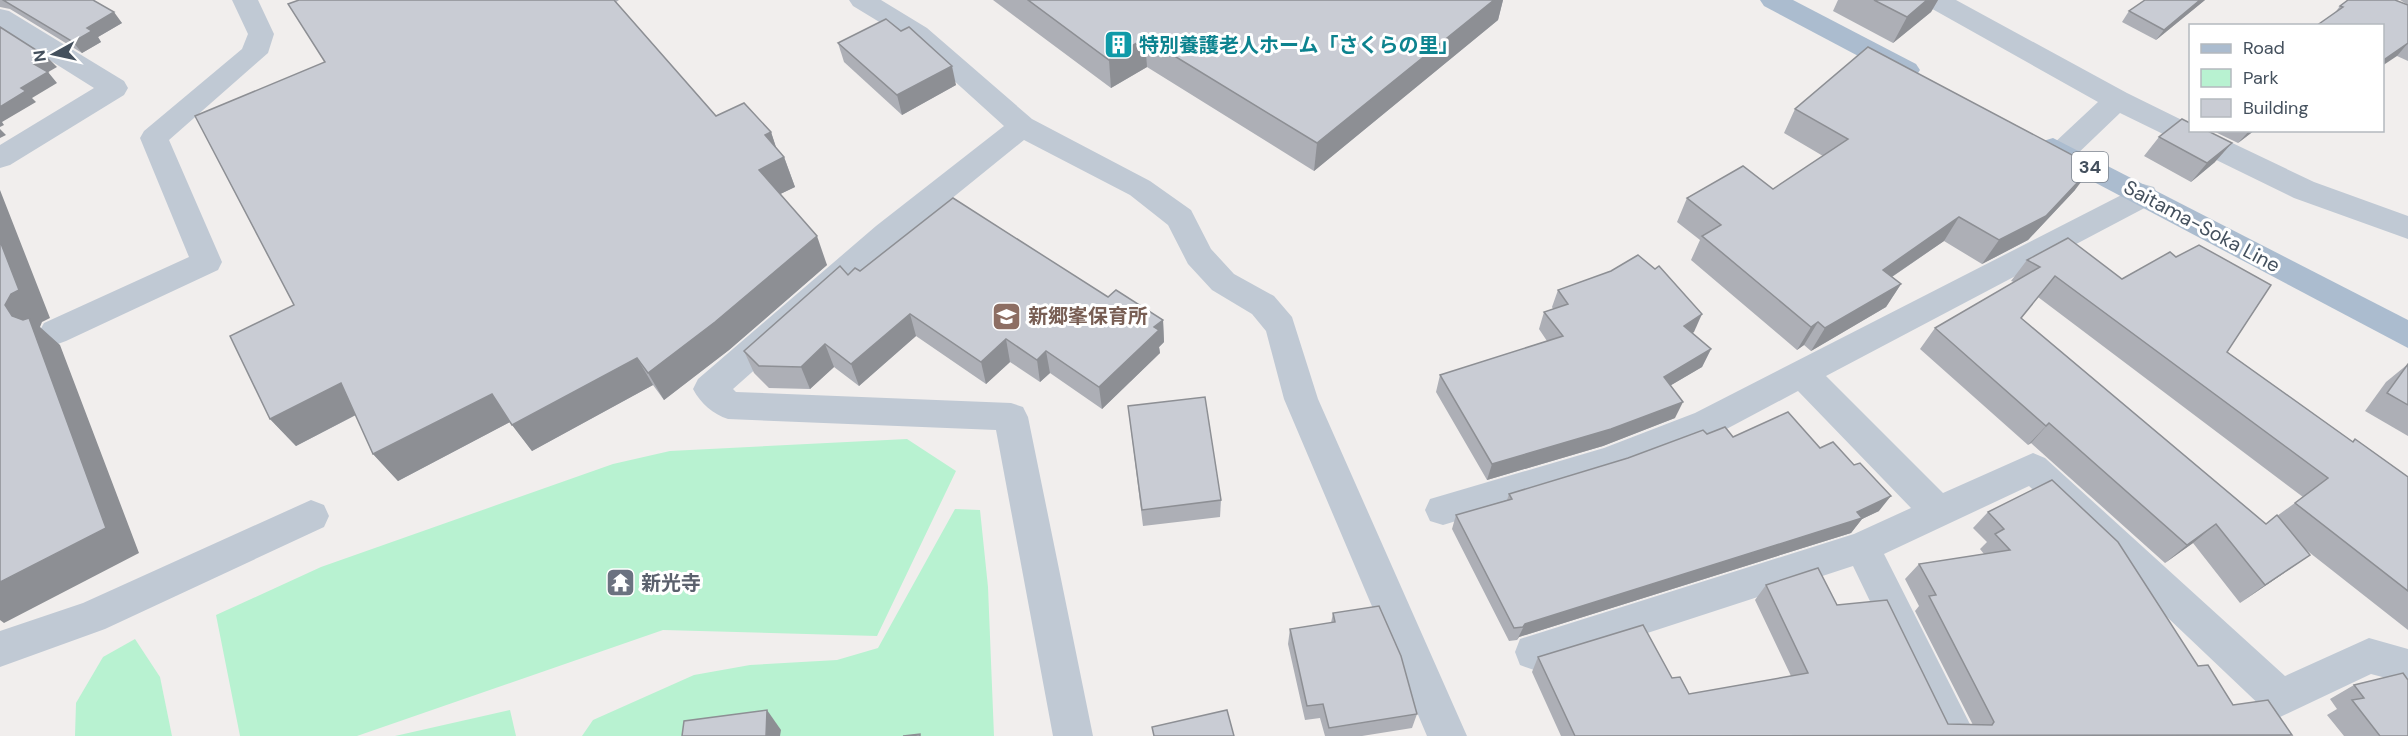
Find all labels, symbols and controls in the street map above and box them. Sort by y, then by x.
north arrow [24,24,84,84]
legend [2189,24,2384,132]
building icon: 特別養護老人ホーム「さくらの里」 [1102,29,1134,61]
place label: 特別養護老人ホーム「さくらの里」 [1139,32,1458,58]
text: Road [2243,36,2285,60]
text: N [28,49,51,63]
text: Park [2243,66,2279,90]
text: Building [2243,96,2308,120]
road number: 34 [2072,152,2108,182]
street label: Saitama-Soka Line [2119,174,2285,278]
school or university icon: 新郷峯保育所 [991,300,1023,332]
place label: 新郷峯保育所 [1028,303,1148,329]
temple icon: 新光寺 [604,567,636,599]
place label: 新光寺 [641,570,701,596]

